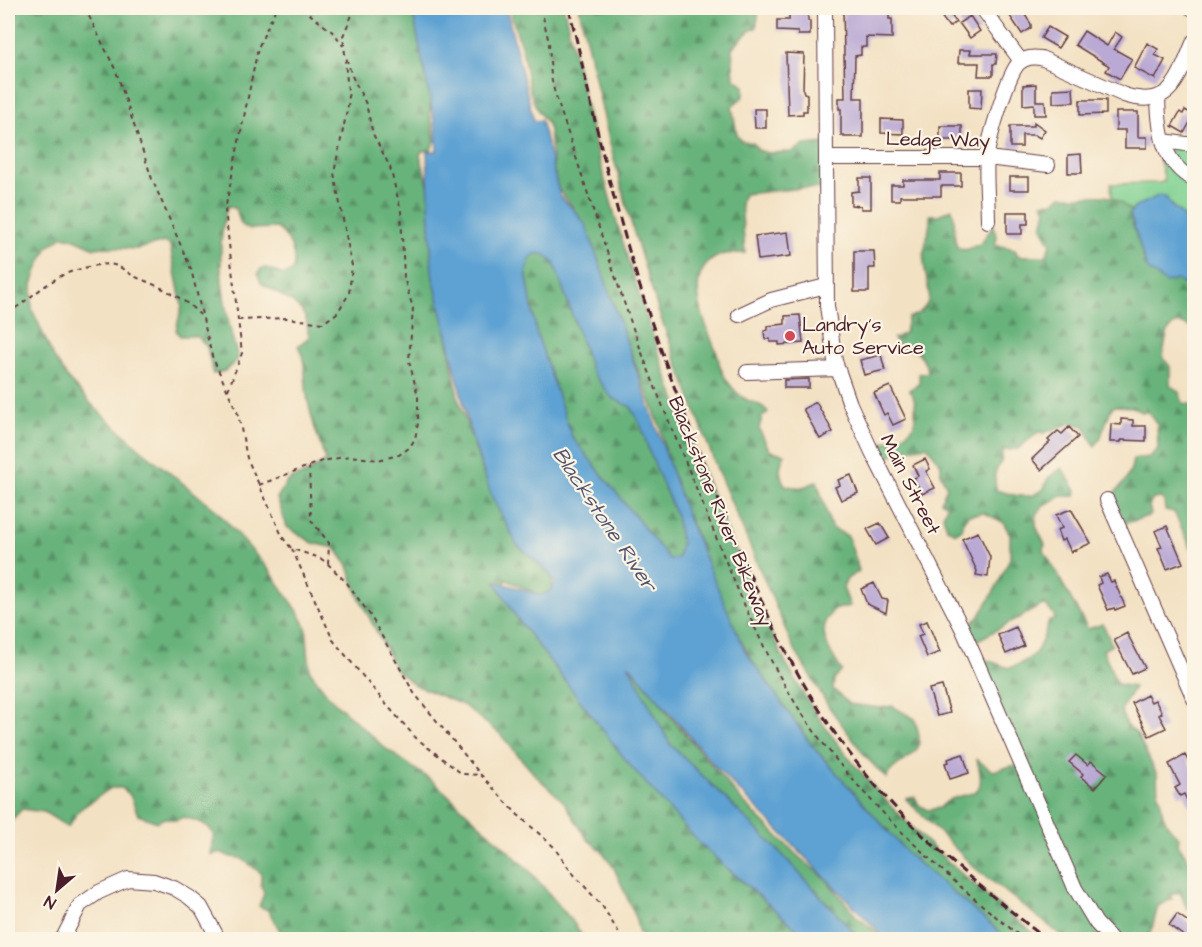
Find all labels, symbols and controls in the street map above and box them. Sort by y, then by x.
street label: Ledge Way [886,125,990,156]
place label: Landry's Auto Service [802,311,924,362]
marker: Landry's Auto Service [783,329,797,343]
street label: Blackstone River Bikeway [660,392,779,631]
street label: Main Street [873,429,947,540]
water label: Blackstone River [546,441,665,599]
north arrow [27,860,87,920]
text: N [40,890,60,914]

